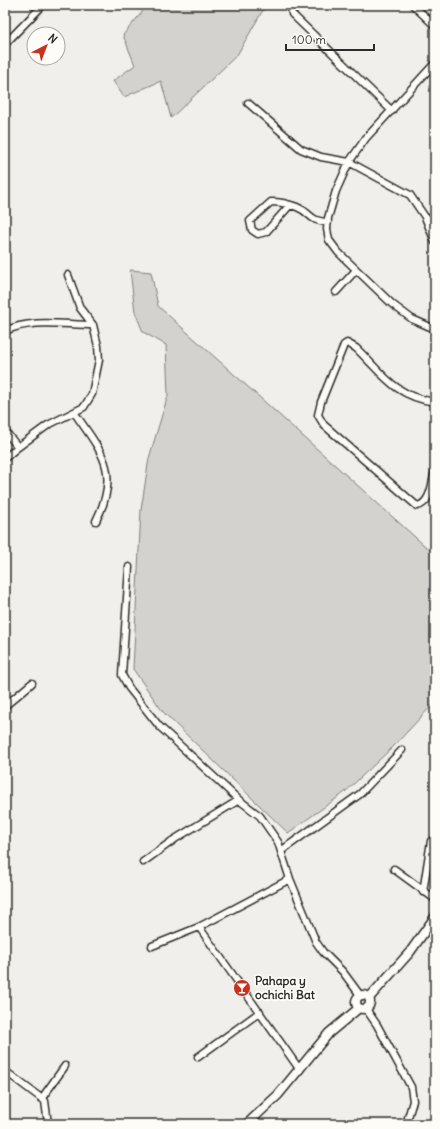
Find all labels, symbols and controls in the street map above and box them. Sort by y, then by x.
north arrow [26,26,66,66]
scale bar [286,26,374,52]
text: N [45,31,60,46]
text: 100 m [292,32,326,47]
place label: Pahapa y ochichi Bat [255,973,316,1002]
bar icon: Pahapa y ochichi Bat [232,978,252,998]

